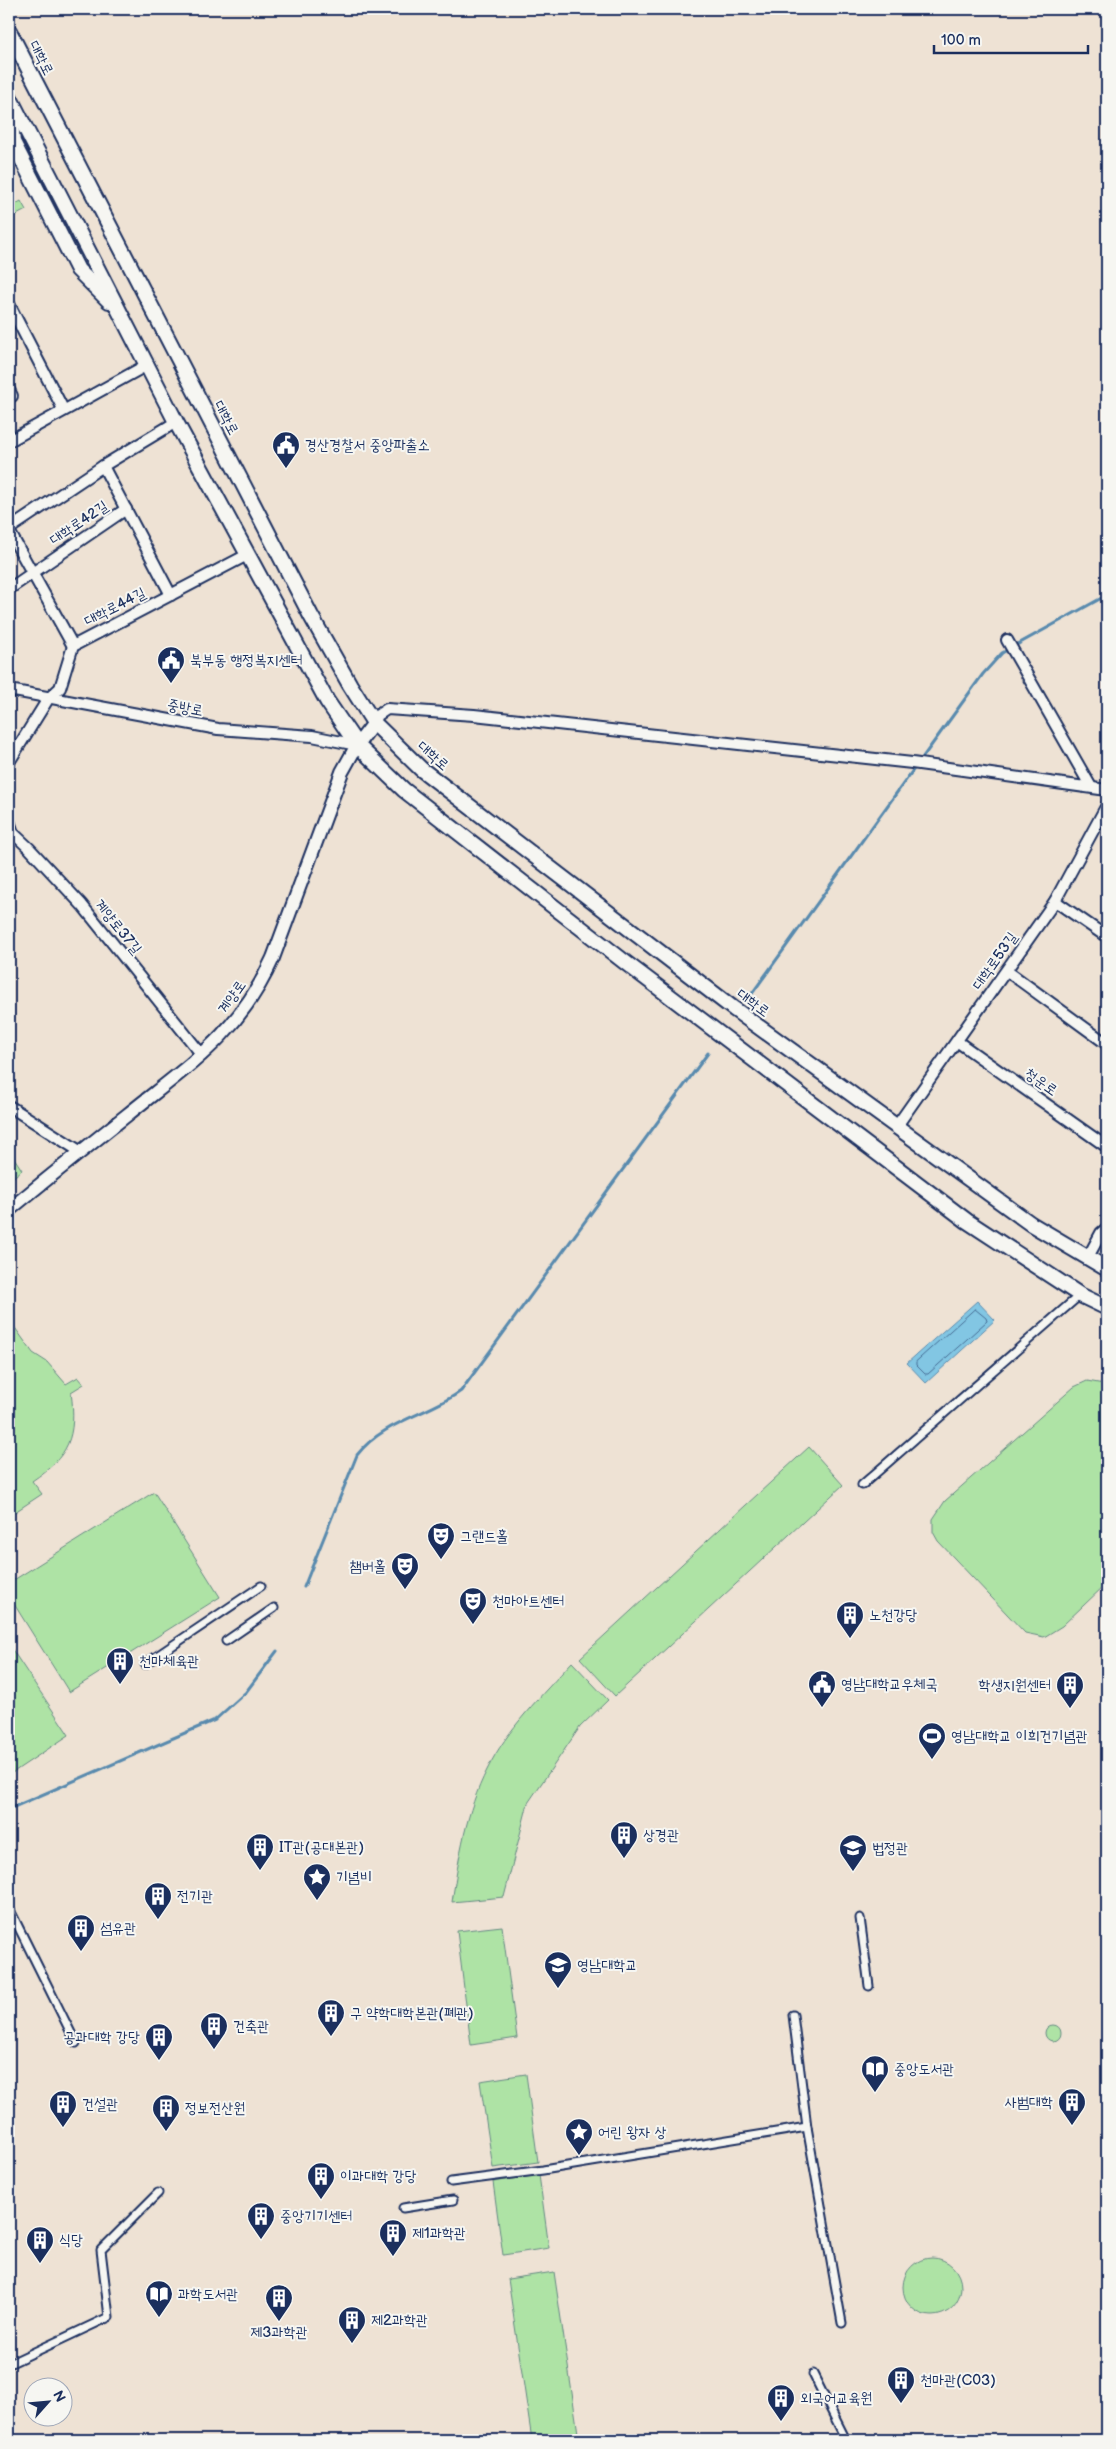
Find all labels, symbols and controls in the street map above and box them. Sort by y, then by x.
scale bar [934,22,1087,54]
text: 100 m [941,31,981,50]
street label: 대학로 [24,38,58,78]
street label: 대학로 [209,398,243,438]
public building icon: 경산경찰서 중앙파출소 [271,430,301,469]
place label: 경산경찰서 중앙파출소 [305,436,430,455]
street label: 대학로42길 [46,497,112,549]
street label: 대학로44길 [81,583,149,631]
public building icon: 북부동 행정복지센터 [156,645,186,684]
place label: 북부동 행정복지센터 [190,651,303,670]
street label: 중방로 [166,695,204,721]
street label: 대학로 [413,737,453,775]
street label: 계양로37길 [90,896,146,958]
street label: 대학로53길 [968,928,1022,994]
street label: 계양로 [214,977,250,1017]
street label: 대학로 [733,985,773,1021]
street label: 청운로 [1021,1064,1061,1100]
theatre icon: 그랜드홀 [426,1521,456,1560]
place label: 그랜드홀 [460,1527,508,1546]
theatre icon: 챔버홀 [390,1551,420,1590]
place label: 챔버홀 [350,1557,386,1576]
theatre icon: 천마아트센터 [458,1586,488,1625]
place label: 천마아트센터 [492,1592,564,1611]
building icon: 노천강당 [835,1600,865,1639]
place label: 노천강당 [869,1606,917,1625]
building icon: 천마체육관 [105,1646,135,1685]
place label: 천마체육관 [139,1652,199,1671]
public building icon: 영남대학교우체국 [807,1669,837,1708]
building icon: 학생지원센터 [1055,1670,1085,1709]
place label: 영남대학교우체국 [841,1675,938,1694]
place label: 학생지원센터 [979,1676,1051,1695]
sports icon: 영남대학교 이희건기념관 [917,1721,947,1760]
place label: 영남대학교 이희건기념관 [951,1727,1088,1746]
building icon: 상경관 [609,1820,639,1859]
place label: 상경관 [643,1826,679,1845]
building icon: IT관(공대본관) [245,1832,275,1871]
school or university icon: 법정관 [838,1833,868,1872]
place label: IT관(공대본관) [279,1838,364,1857]
place label: 법정관 [872,1839,908,1858]
place icon: 기념비 [302,1862,332,1901]
place label: 기념비 [336,1868,372,1887]
building icon: 전기관 [143,1881,173,1920]
place label: 전기관 [177,1887,213,1906]
building icon: 섬유관 [66,1913,96,1952]
place label: 섬유관 [100,1919,136,1938]
school or university icon: 영남대학교 [543,1950,573,1989]
place label: 영남대학교 [577,1956,637,1975]
building icon: 구 약학대학본관(폐관) [316,1998,346,2037]
place label: 구 약학대학본관(폐관) [350,2004,474,2023]
building icon: 건축관 [199,2011,229,2050]
place label: 건축관 [233,2017,269,2036]
building icon: 공과대학 강당 [144,2022,174,2061]
place label: 공과대학 강당 [64,2028,140,2047]
library icon: 중앙도서관 [860,2054,890,2093]
place label: 중앙도서관 [894,2060,954,2079]
building icon: 사범대학 [1057,2087,1087,2126]
building icon: 건설관 [48,2089,78,2128]
building icon: 정보전산원 [151,2093,181,2132]
place label: 사범대학 [1005,2093,1053,2112]
place label: 건설관 [82,2095,118,2114]
place label: 정보전산원 [185,2099,245,2118]
place icon: 어린 왕자 상 [564,2117,594,2156]
place label: 어린 왕자 상 [598,2123,666,2142]
building icon: 이과대학 강당 [306,2161,336,2200]
place label: 이과대학 강당 [340,2167,416,2186]
building icon: 중앙기기센터 [246,2201,276,2240]
place label: 중앙기기센터 [280,2207,352,2226]
building icon: 제1과학관 [378,2218,408,2257]
place label: 제1과학관 [412,2224,466,2243]
building icon: 식당 [25,2225,55,2264]
place label: 식당 [59,2231,83,2250]
library icon: 과학도서관 [144,2279,174,2318]
building icon: 제3과학관 [264,2283,294,2322]
place label: 과학도서관 [178,2285,238,2304]
building icon: 제2과학관 [337,2305,367,2344]
place label: 제2과학관 [371,2311,428,2330]
place label: 제3과학관 [250,2323,308,2342]
building icon: 천마관(C03) [886,2365,916,2404]
place label: 천마관(C03) [920,2371,996,2390]
north arrow [22,2376,72,2426]
building icon: 외국어교육원 [766,2383,796,2422]
text: N [49,2388,69,2405]
place label: 외국어교육원 [800,2389,872,2408]

